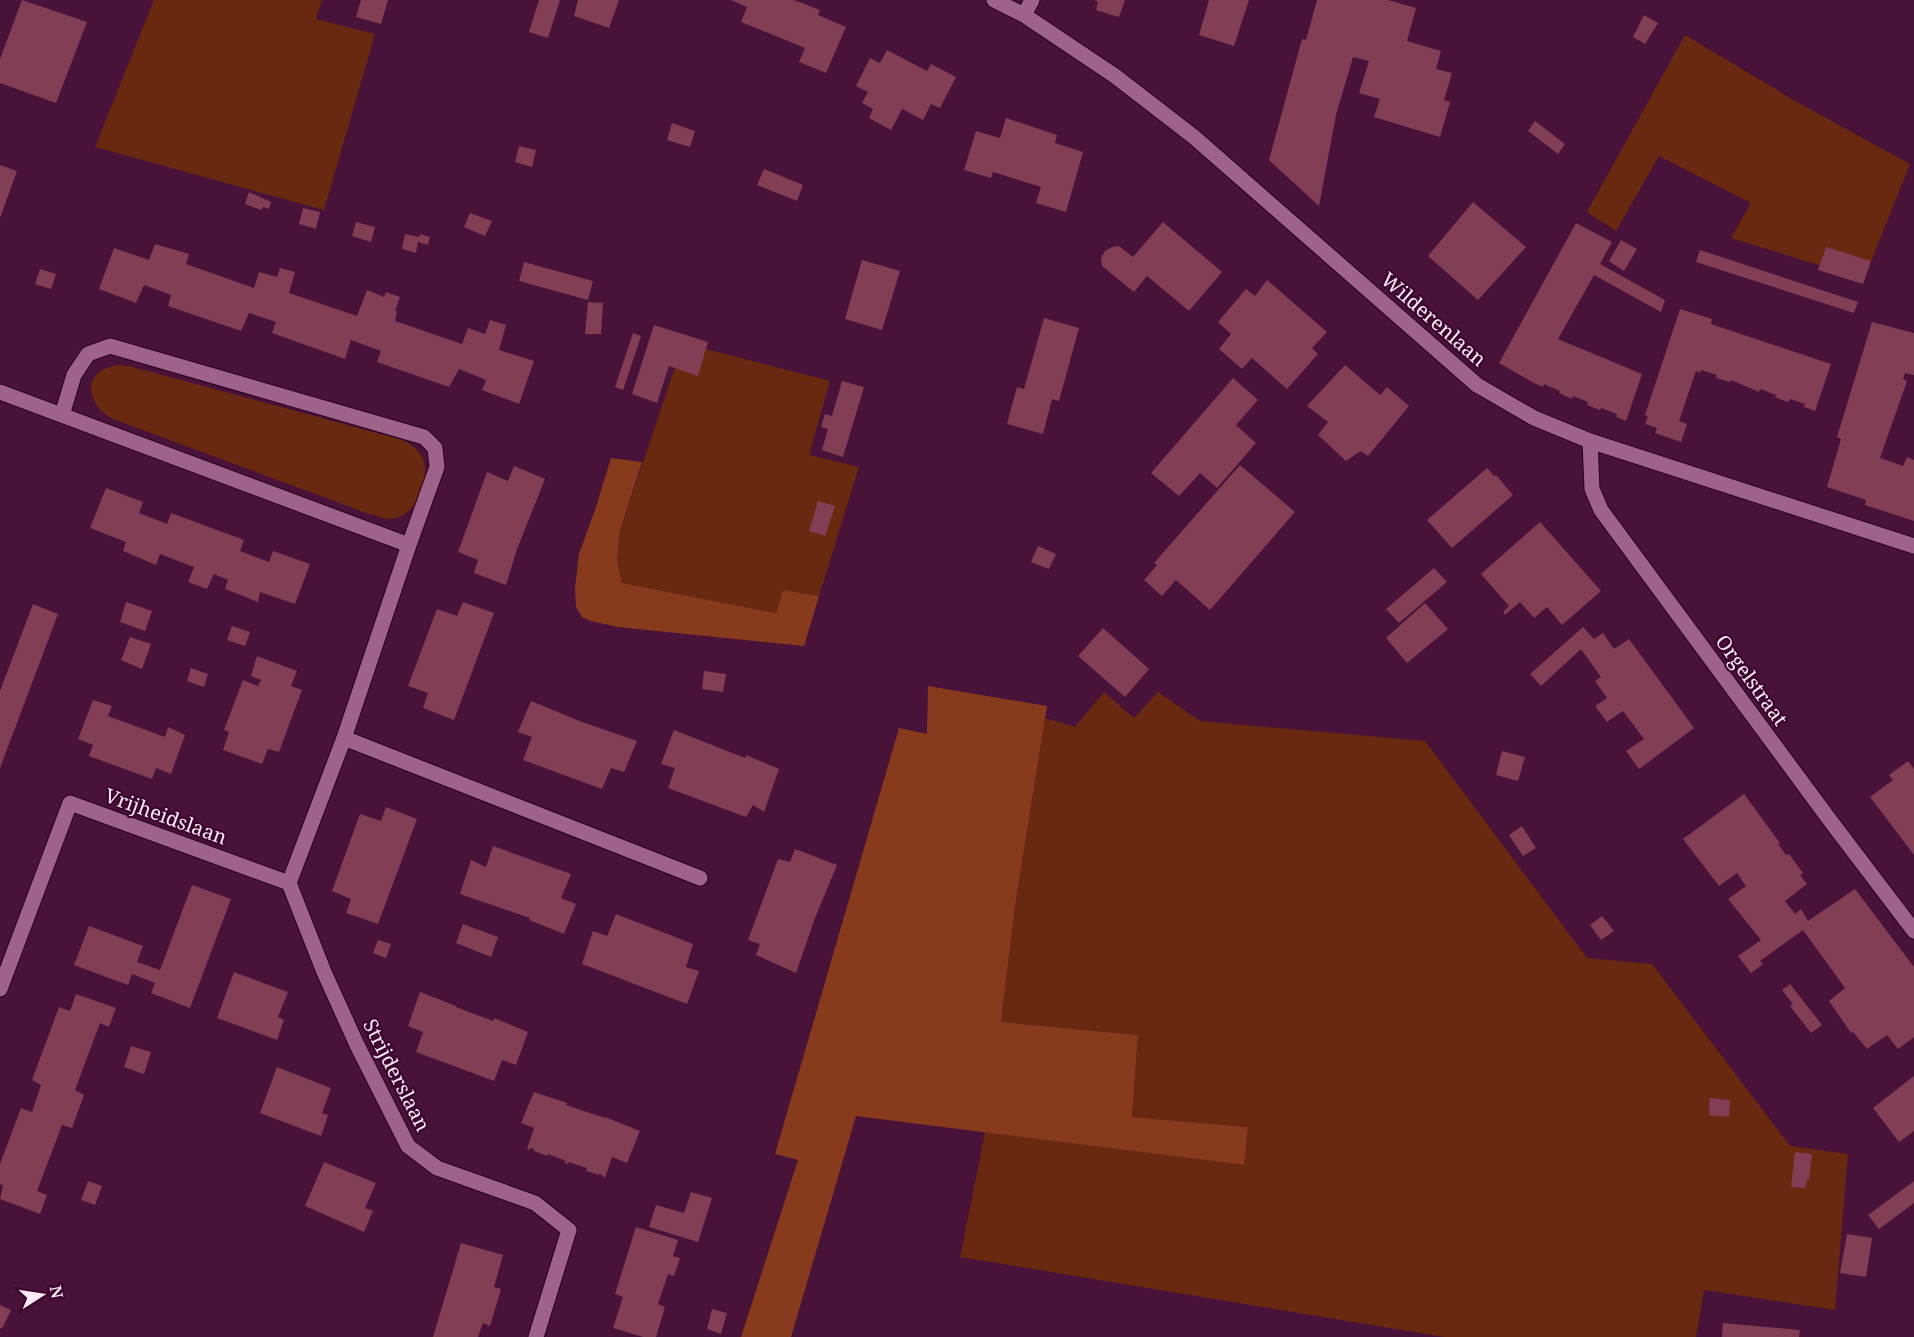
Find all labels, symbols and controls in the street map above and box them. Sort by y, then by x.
street label: Wilderenlaan [1376,266,1492,372]
street label: Orgelstraat [1710,629,1794,731]
street label: Vrijheidslaan [101,781,231,851]
street label: Strijderslaan [357,1014,437,1136]
north arrow [12,1265,72,1325]
text: N [45,1283,69,1301]

